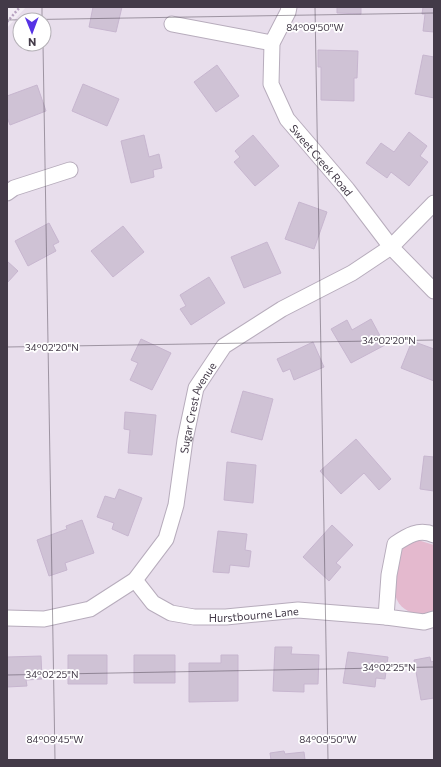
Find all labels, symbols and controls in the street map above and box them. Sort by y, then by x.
north arrow [12,12,52,52]
text: 84°09'50"W [286,21,344,33]
text: N [28,36,36,49]
street label: Sweet Creek Road [288,121,356,198]
text: 34°02'20"N [362,334,416,346]
text: 34°02'20"N [25,341,79,353]
street label: Sugar Crest Avenue [177,359,218,454]
street label: Hurstbourne Lane [209,603,299,624]
text: 34°02'25"N [363,661,416,673]
text: 34°02'25"N [26,668,79,680]
text: 84°09'45"W [26,733,84,745]
text: 84°09'50"W [299,733,357,745]

